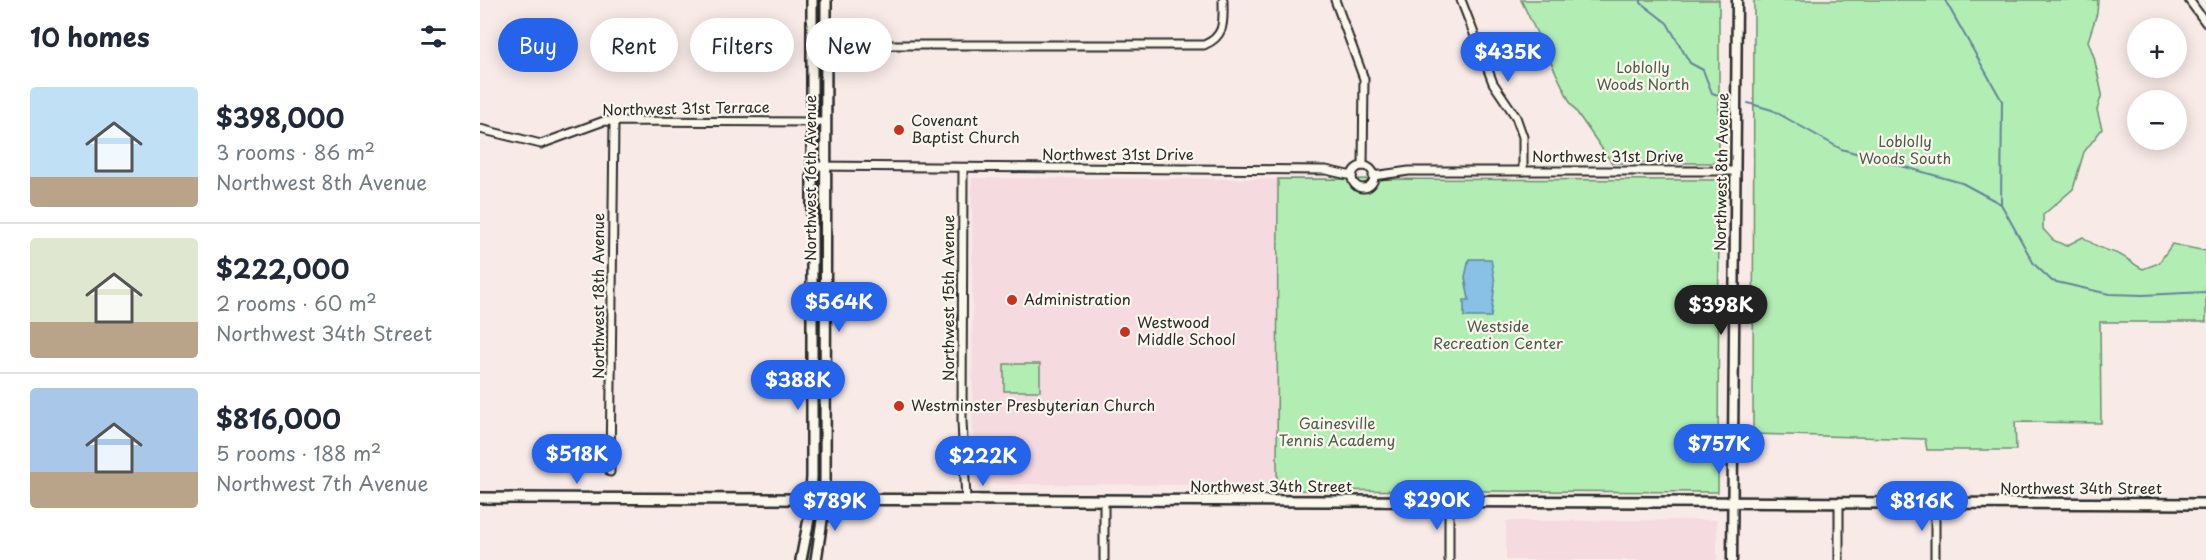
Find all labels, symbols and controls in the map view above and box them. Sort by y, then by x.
text: 10 homes [30,17,150,56]
chip: Buy [498,18,578,72]
chip: Rent [590,18,678,72]
chip: Filters [690,18,794,72]
chip: New [806,18,892,72]
map controls [2127,18,2187,150]
button: + [2127,18,2187,78]
icon: filters [417,20,450,53]
pin: $435K [1466,32,1550,83]
text: $435K [1475,36,1541,66]
park label: Loblolly Woods North [1597,55,1689,95]
button: − [2127,90,2187,150]
street label: Northwest 8th Avenue [1708,93,1733,251]
street label: Northwest 31st Terrace [602,95,770,120]
street label: Northwest 16th Avenue [798,95,821,261]
text: $398,000 [216,98,344,137]
place label: Covenant Baptist Church [911,108,1020,148]
icon: home [78,111,150,183]
marker: Covenant Baptist Church [892,123,906,137]
park label: Loblolly Woods South [1859,129,1951,169]
text: 3 rooms · 86 m² [216,137,375,167]
street label: Northwest 31st Drive [1042,142,1194,165]
street label: Northwest 31st Drive [1532,144,1684,167]
text: Northwest 8th Avenue [216,167,427,197]
street label: Northwest 18th Avenue [586,213,609,379]
street label: Northwest 15th Avenue [936,215,959,381]
text: $222,000 [216,249,349,288]
icon: home [78,262,150,334]
pin: $564K [797,282,881,333]
pin: $398K [1679,285,1763,336]
text: $564K [805,286,873,316]
place label: Administration [1024,287,1131,310]
text: 2 rooms · 60 m² [216,288,377,318]
text: $398K [1688,289,1754,319]
marker: Administration [1005,293,1019,307]
place label: Westwood Middle School [1137,310,1236,350]
park label: Westside Recreation Center [1433,314,1563,354]
text: Northwest 34th Street [216,318,432,348]
marker: Westwood Middle School [1118,325,1132,339]
pin: $388K [756,360,840,411]
text: $388K [765,364,831,394]
place label: Westminster Presbyterian Church [911,393,1155,416]
text: $816,000 [216,399,341,438]
marker: Westminster Presbyterian Church [892,399,906,413]
park label: Gainesville Tennis Academy [1279,411,1395,451]
icon: home [78,412,150,484]
pin: $757K [1677,424,1761,475]
text: $757K [1688,428,1750,458]
pin: $518K [535,434,619,485]
pin: $222K [941,436,1025,487]
text: 5 rooms · 188 m² [216,438,381,468]
text: $518K [546,438,608,468]
text: $222K [949,440,1017,470]
text: Northwest 7th Avenue [216,468,428,498]
street label: Northwest 34th Street [1190,474,1352,497]
street label: Northwest 34th Street [2000,476,2162,499]
pin: $290K [1395,480,1479,531]
pin: $789K [793,481,877,532]
pin: $816K [1880,481,1964,532]
text: $290K [1404,484,1470,514]
text: $789K [803,485,867,515]
text: $816K [1890,485,1954,515]

